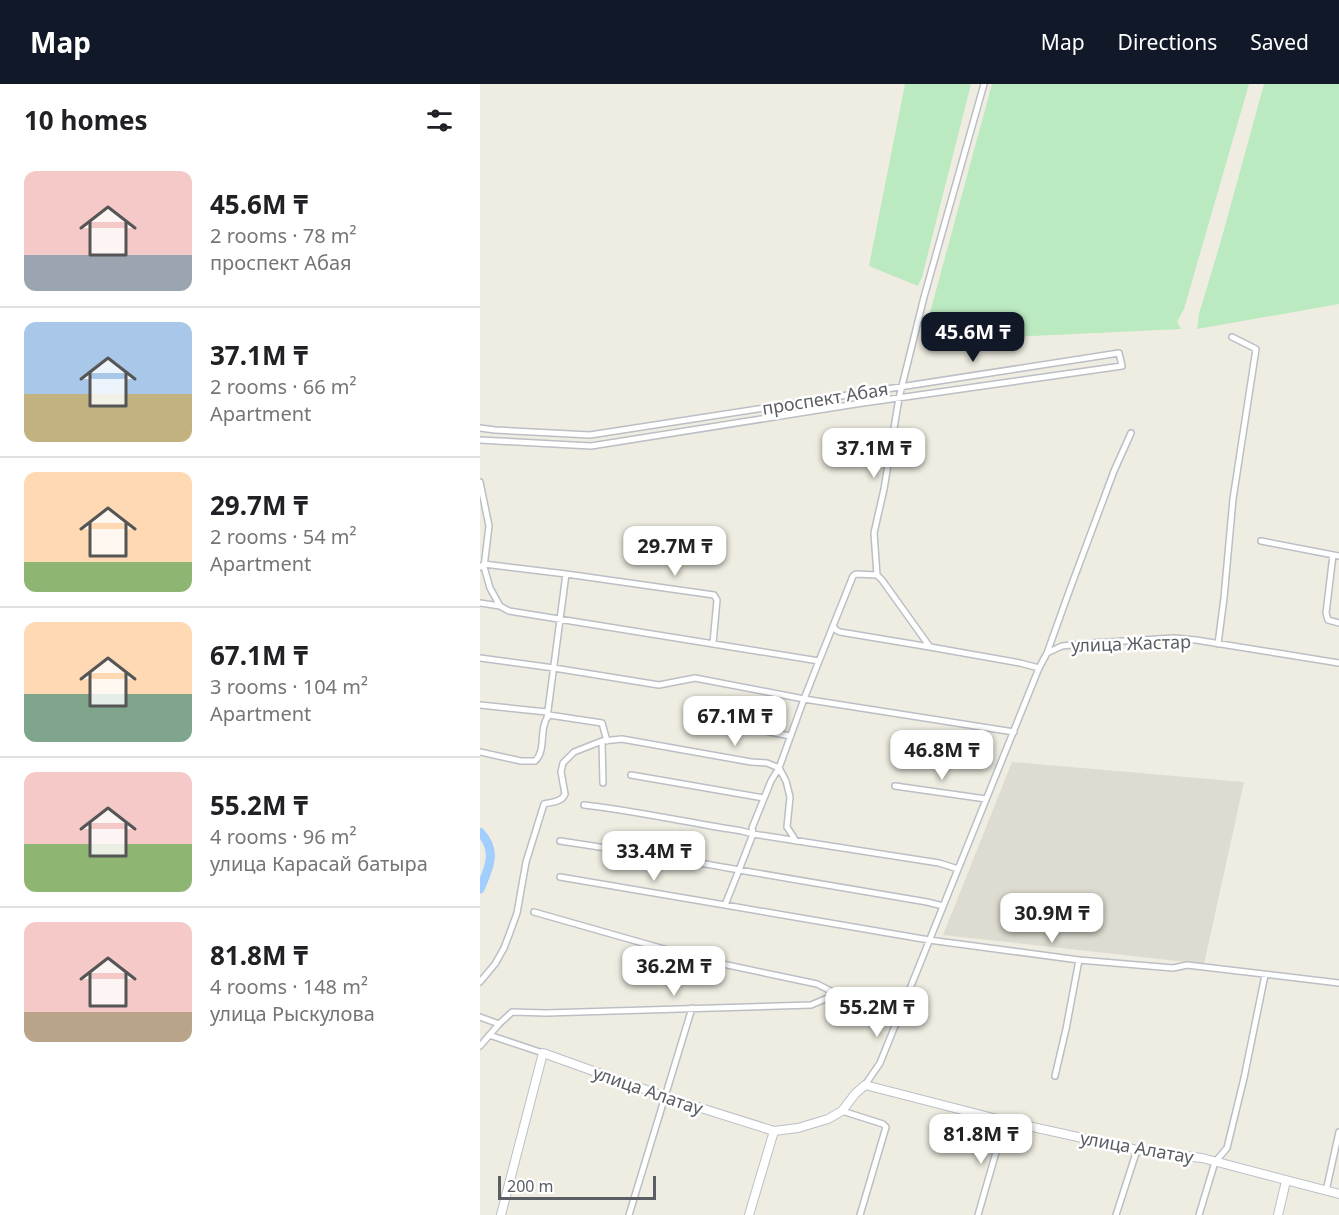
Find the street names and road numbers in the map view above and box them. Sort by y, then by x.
street label: проспект Абая [760,376,890,420]
street label: улица Жастар [1071,629,1191,657]
street label: улица Алатау [590,1060,707,1120]
street label: улица Алатау [1078,1125,1197,1169]

